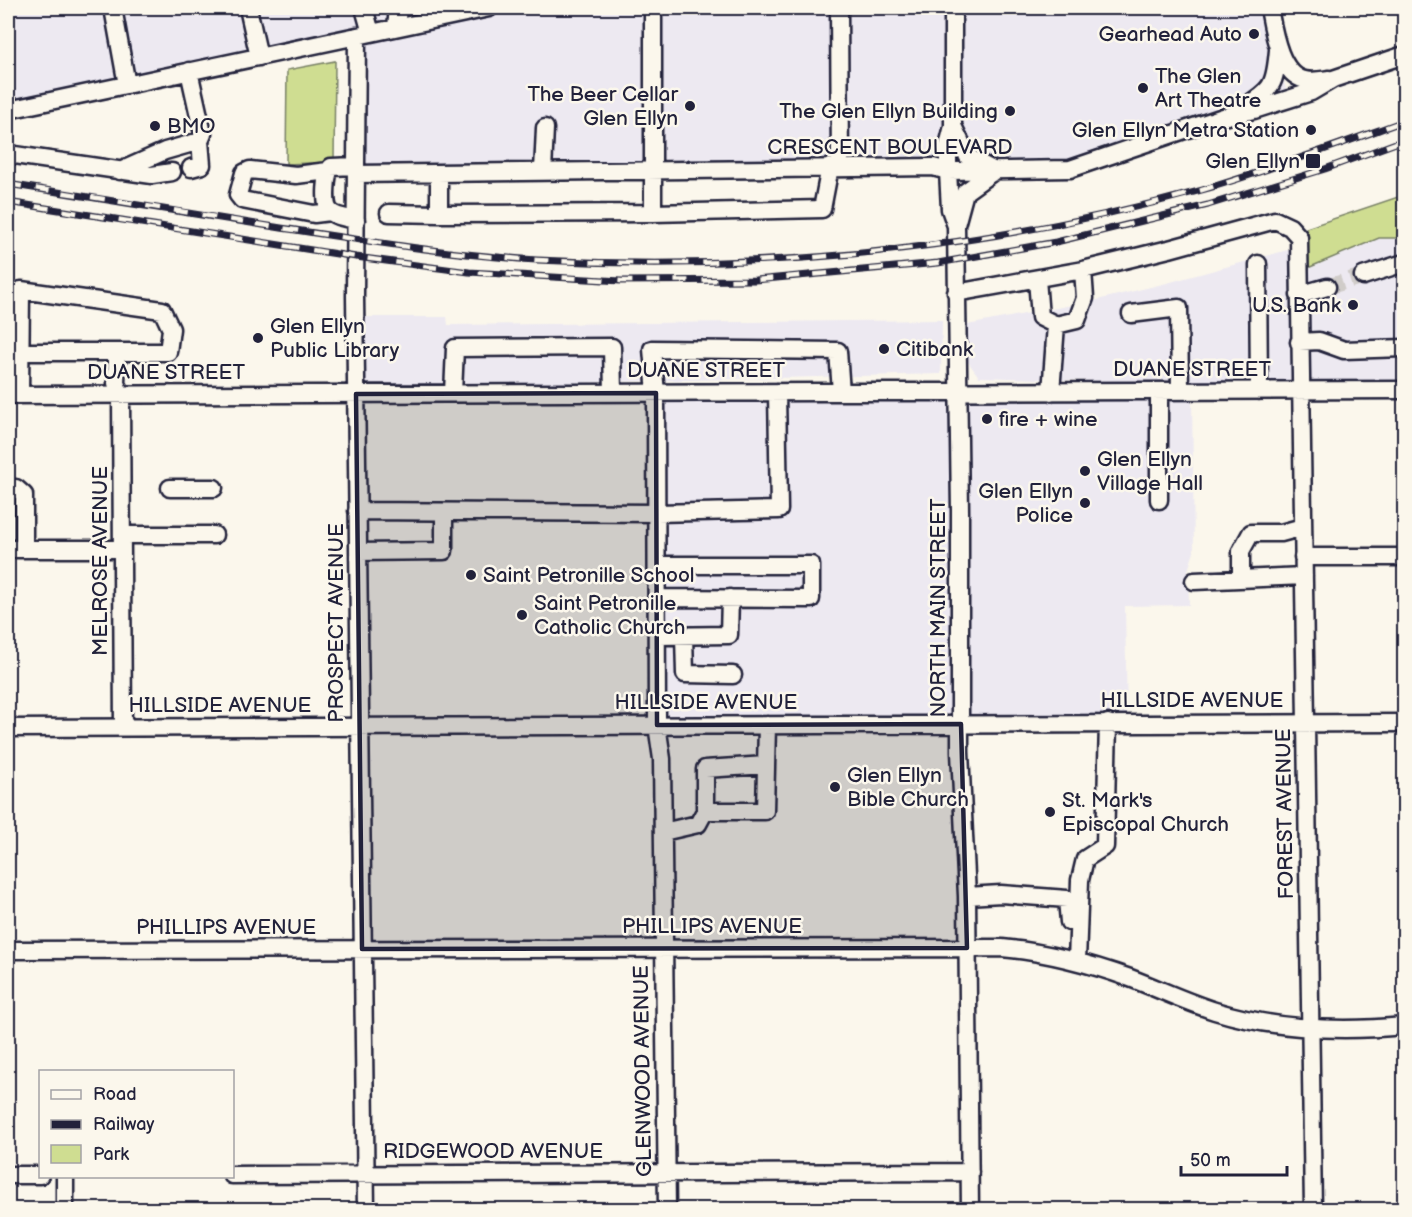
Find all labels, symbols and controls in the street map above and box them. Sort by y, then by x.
place label: Gearhead Auto [1099,22,1242,47]
marker: Gearhead Auto [1247,27,1261,41]
place label: The Glen Art Theatre [1155,64,1261,113]
marker: The Glen Art Theatre [1136,81,1150,95]
place label: The Beer Cellar Glen Ellyn [528,82,678,131]
marker: The Beer Cellar Glen Ellyn [683,99,697,113]
place label: The Glen Ellyn Building [779,99,998,124]
marker: The Glen Ellyn Building [1003,104,1017,118]
place label: BMO [167,114,216,139]
place label: Glen Ellyn Metra Station [1072,118,1299,143]
marker: BMO [148,119,162,133]
marker: Glen Ellyn Metra Station [1304,123,1318,137]
street label: CRESCENT BOULEVARD [767,135,1013,160]
place label: Glen Ellyn [1205,149,1300,174]
marker: Glen Ellyn [1304,152,1322,170]
place label: U.S. Bank [1252,293,1342,318]
marker: U.S. Bank [1346,298,1360,312]
place label: Glen Ellyn Public Library [270,314,400,363]
marker: Glen Ellyn Public Library [251,331,265,345]
place label: Citibank [896,337,974,362]
marker: Citibank [877,342,891,356]
street label: DUANE STREET [1113,357,1271,382]
street label: DUANE STREET [627,358,785,383]
street label: DUANE STREET [87,360,245,385]
place label: fire + wine [999,407,1097,432]
marker: fire + wine [980,412,994,426]
place label: Glen Ellyn Village Hall [1097,447,1203,496]
marker: Glen Ellyn Village Hall [1078,464,1092,478]
street label: MELROSE AVENUE [88,466,113,656]
place label: Glen Ellyn Police [978,479,1073,528]
marker: Glen Ellyn Police [1078,496,1092,510]
street label: NORTH MAIN STREET [926,498,951,718]
street label: PROSPECT AVENUE [324,523,349,723]
place label: Saint Petronille School [483,563,695,588]
marker: Saint Petronille School [464,568,478,582]
place label: Saint Petronille Catholic Church [534,591,685,640]
marker: Saint Petronille Catholic Church [515,608,529,622]
street label: HILLSIDE AVENUE [1101,688,1283,713]
street label: HILLSIDE AVENUE [615,690,797,715]
street label: HILLSIDE AVENUE [129,693,311,718]
street label: FOREST AVENUE [1271,728,1299,900]
place label: Glen Ellyn Bible Church [847,763,969,812]
marker: Glen Ellyn Bible Church [828,780,842,794]
place label: St. Mark's Episcopal Church [1062,788,1229,837]
marker: St. Mark's Episcopal Church [1043,805,1057,819]
street label: PHILLIPS AVENUE [622,914,802,939]
street label: PHILLIPS AVENUE [136,915,316,940]
street label: GLENWOOD AVENUE [629,965,657,1177]
legend [39,1070,234,1178]
text: Road [93,1084,137,1105]
text: Railway [93,1114,155,1135]
street label: RIDGEWOOD AVENUE [383,1139,603,1164]
scale bar [1181,1139,1288,1177]
text: Park [93,1144,129,1165]
text: 50 m [1190,1150,1231,1171]

